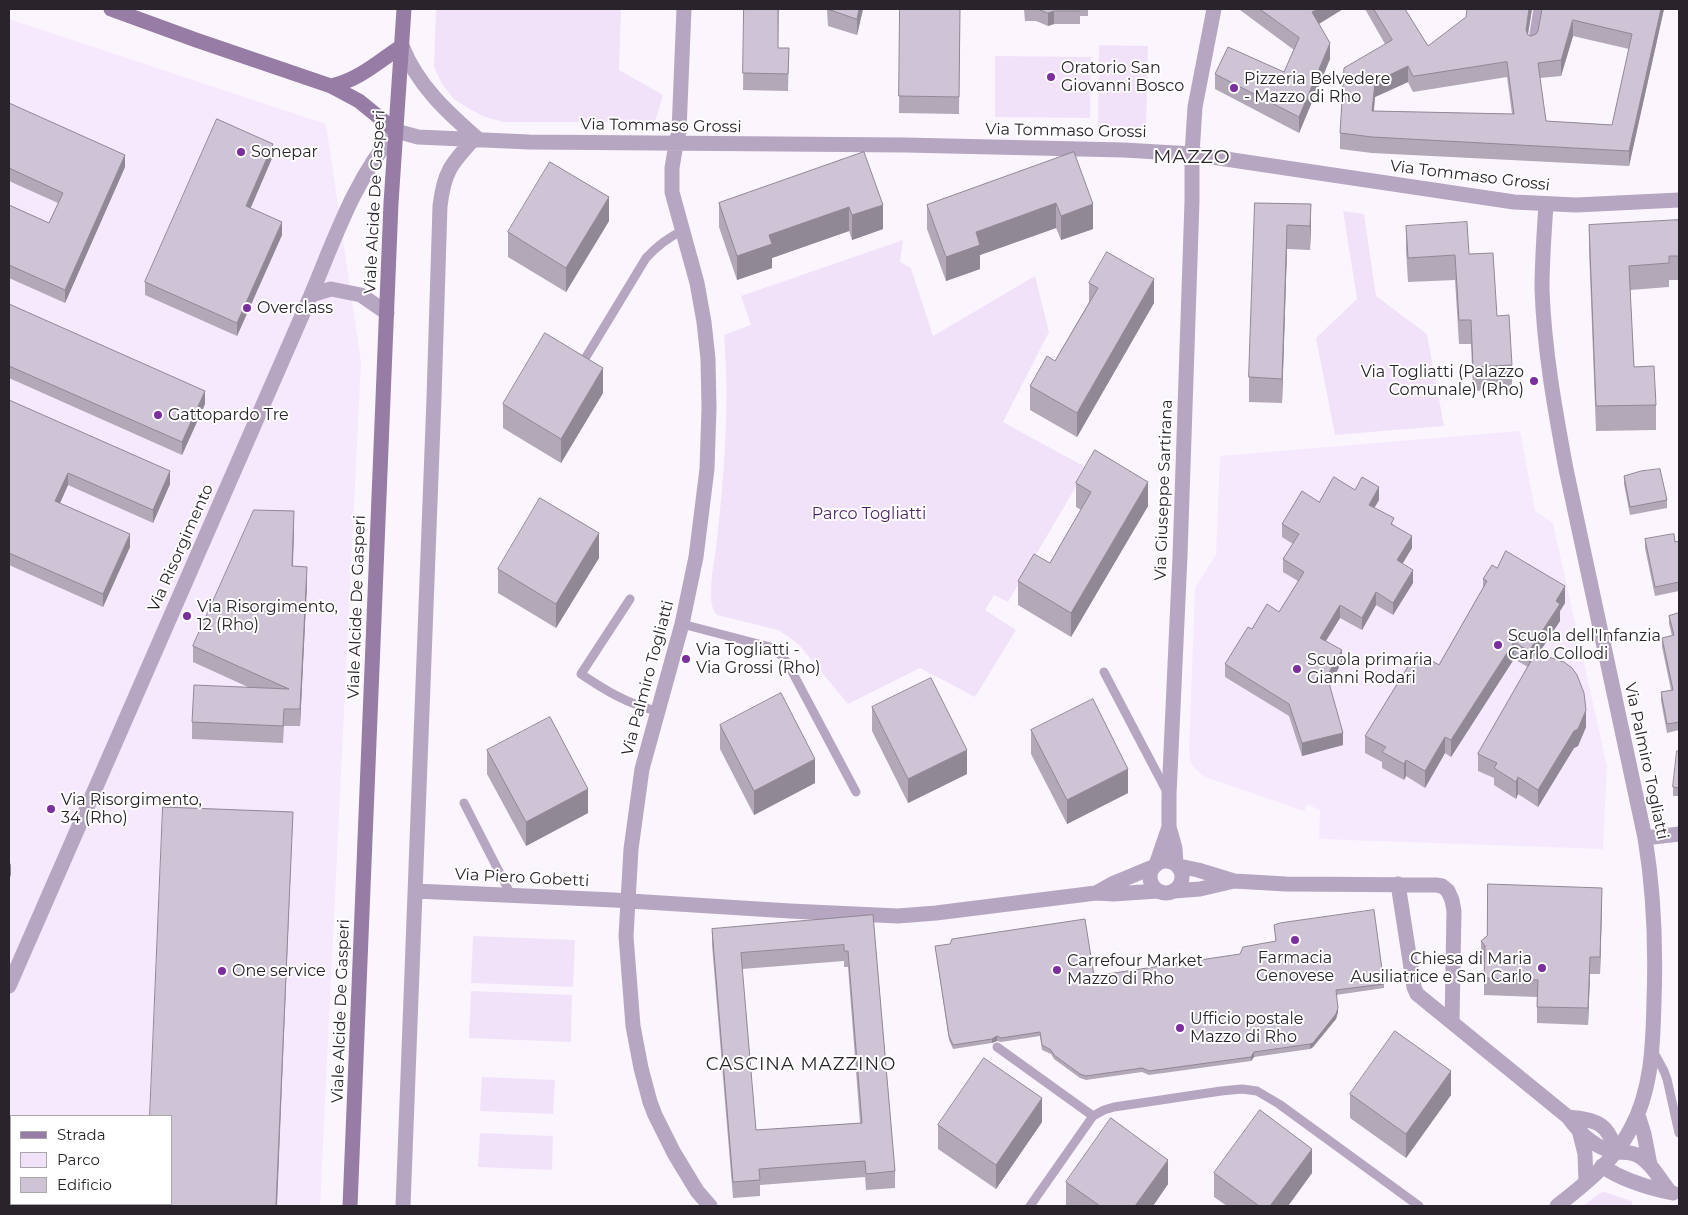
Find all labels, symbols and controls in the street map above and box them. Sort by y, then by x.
place label: Oratorio San Giovanni Bosco [1061,58,1184,96]
place label: Pizzeria Belvedere - Mazzo di Rho [1244,69,1390,107]
marker: Oratorio San Giovanni Bosco [1045,71,1057,83]
marker: Pizzeria Belvedere - Mazzo di Rho [1228,82,1240,94]
street label: Viale Alcide De Gasperi [361,109,389,295]
street label: Via Tommaso Grossi [580,115,742,137]
street label: Via Tommaso Grossi [985,120,1147,142]
place label: Sonepar [251,142,318,162]
marker: Sonepar [235,146,247,158]
district label: MAZZO [1153,146,1231,168]
street label: Via Tommaso Grossi [1389,157,1551,195]
place label: Overclass [257,298,333,318]
marker: Overclass [241,302,253,314]
place label: Via Togliatti (Palazzo Comunale) (Rho) [1361,362,1524,400]
marker: Via Togliatti (Palazzo Comunale) (Rho) [1528,375,1540,387]
street label: Via Giuseppe Sartirana [1151,399,1177,581]
place label: Gattopardo Tre [168,405,289,425]
marker: Gattopardo Tre [152,409,164,421]
street label: Via Risorgimento [144,481,218,615]
park label: Parco Togliatti [812,504,926,524]
street label: Viale Alcide De Gasperi [344,515,370,699]
place label: Via Risorgimento, 12 (Rho) [197,597,338,635]
street label: Via Palmiro Togliatti [618,598,678,758]
marker: Via Risorgimento, 12 (Rho) [181,610,193,622]
place label: Scuola dell'Infanzia Carlo Collodi [1508,626,1661,664]
marker: Scuola dell'Infanzia Carlo Collodi [1492,639,1504,651]
place label: Via Togliatti - Via Grossi (Rho) [696,640,820,678]
place label: Scuola primaria Gianni Rodari [1307,650,1432,688]
marker: Via Togliatti - Via Grossi (Rho) [680,653,692,665]
marker: Scuola primaria Gianni Rodari [1291,663,1303,675]
street label: Via Palmiro Togliatti [1620,681,1672,841]
place label: Via Risorgimento, 34 (Rho) [61,790,202,828]
marker: Via Risorgimento, 34 (Rho) [45,803,57,815]
street label: Via Piero Gobetti [454,865,590,891]
street label: Viale Alcide De Gasperi [328,919,354,1103]
marker: Farmacia Genovese [1289,934,1301,946]
place label: Farmacia Genovese [1256,948,1334,986]
place label: Chiesa di Maria Ausiliatrice e San Carlo [1351,949,1532,987]
place label: Carrefour Market Mazzo di Rho [1067,951,1203,989]
place label: One service [232,961,326,981]
marker: Chiesa di Maria Ausiliatrice e San Carlo [1536,962,1548,974]
marker: Carrefour Market Mazzo di Rho [1051,964,1063,976]
marker: One service [216,965,228,977]
place label: Ufficio postale Mazzo di Rho [1190,1009,1304,1047]
marker: Ufficio postale Mazzo di Rho [1174,1022,1186,1034]
district label: CASCINA MAZZINO [704,1054,898,1076]
legend [10,1115,172,1205]
text: Strada [57,1125,106,1144]
text: Parco [57,1150,100,1169]
text: Edificio [57,1175,112,1194]

